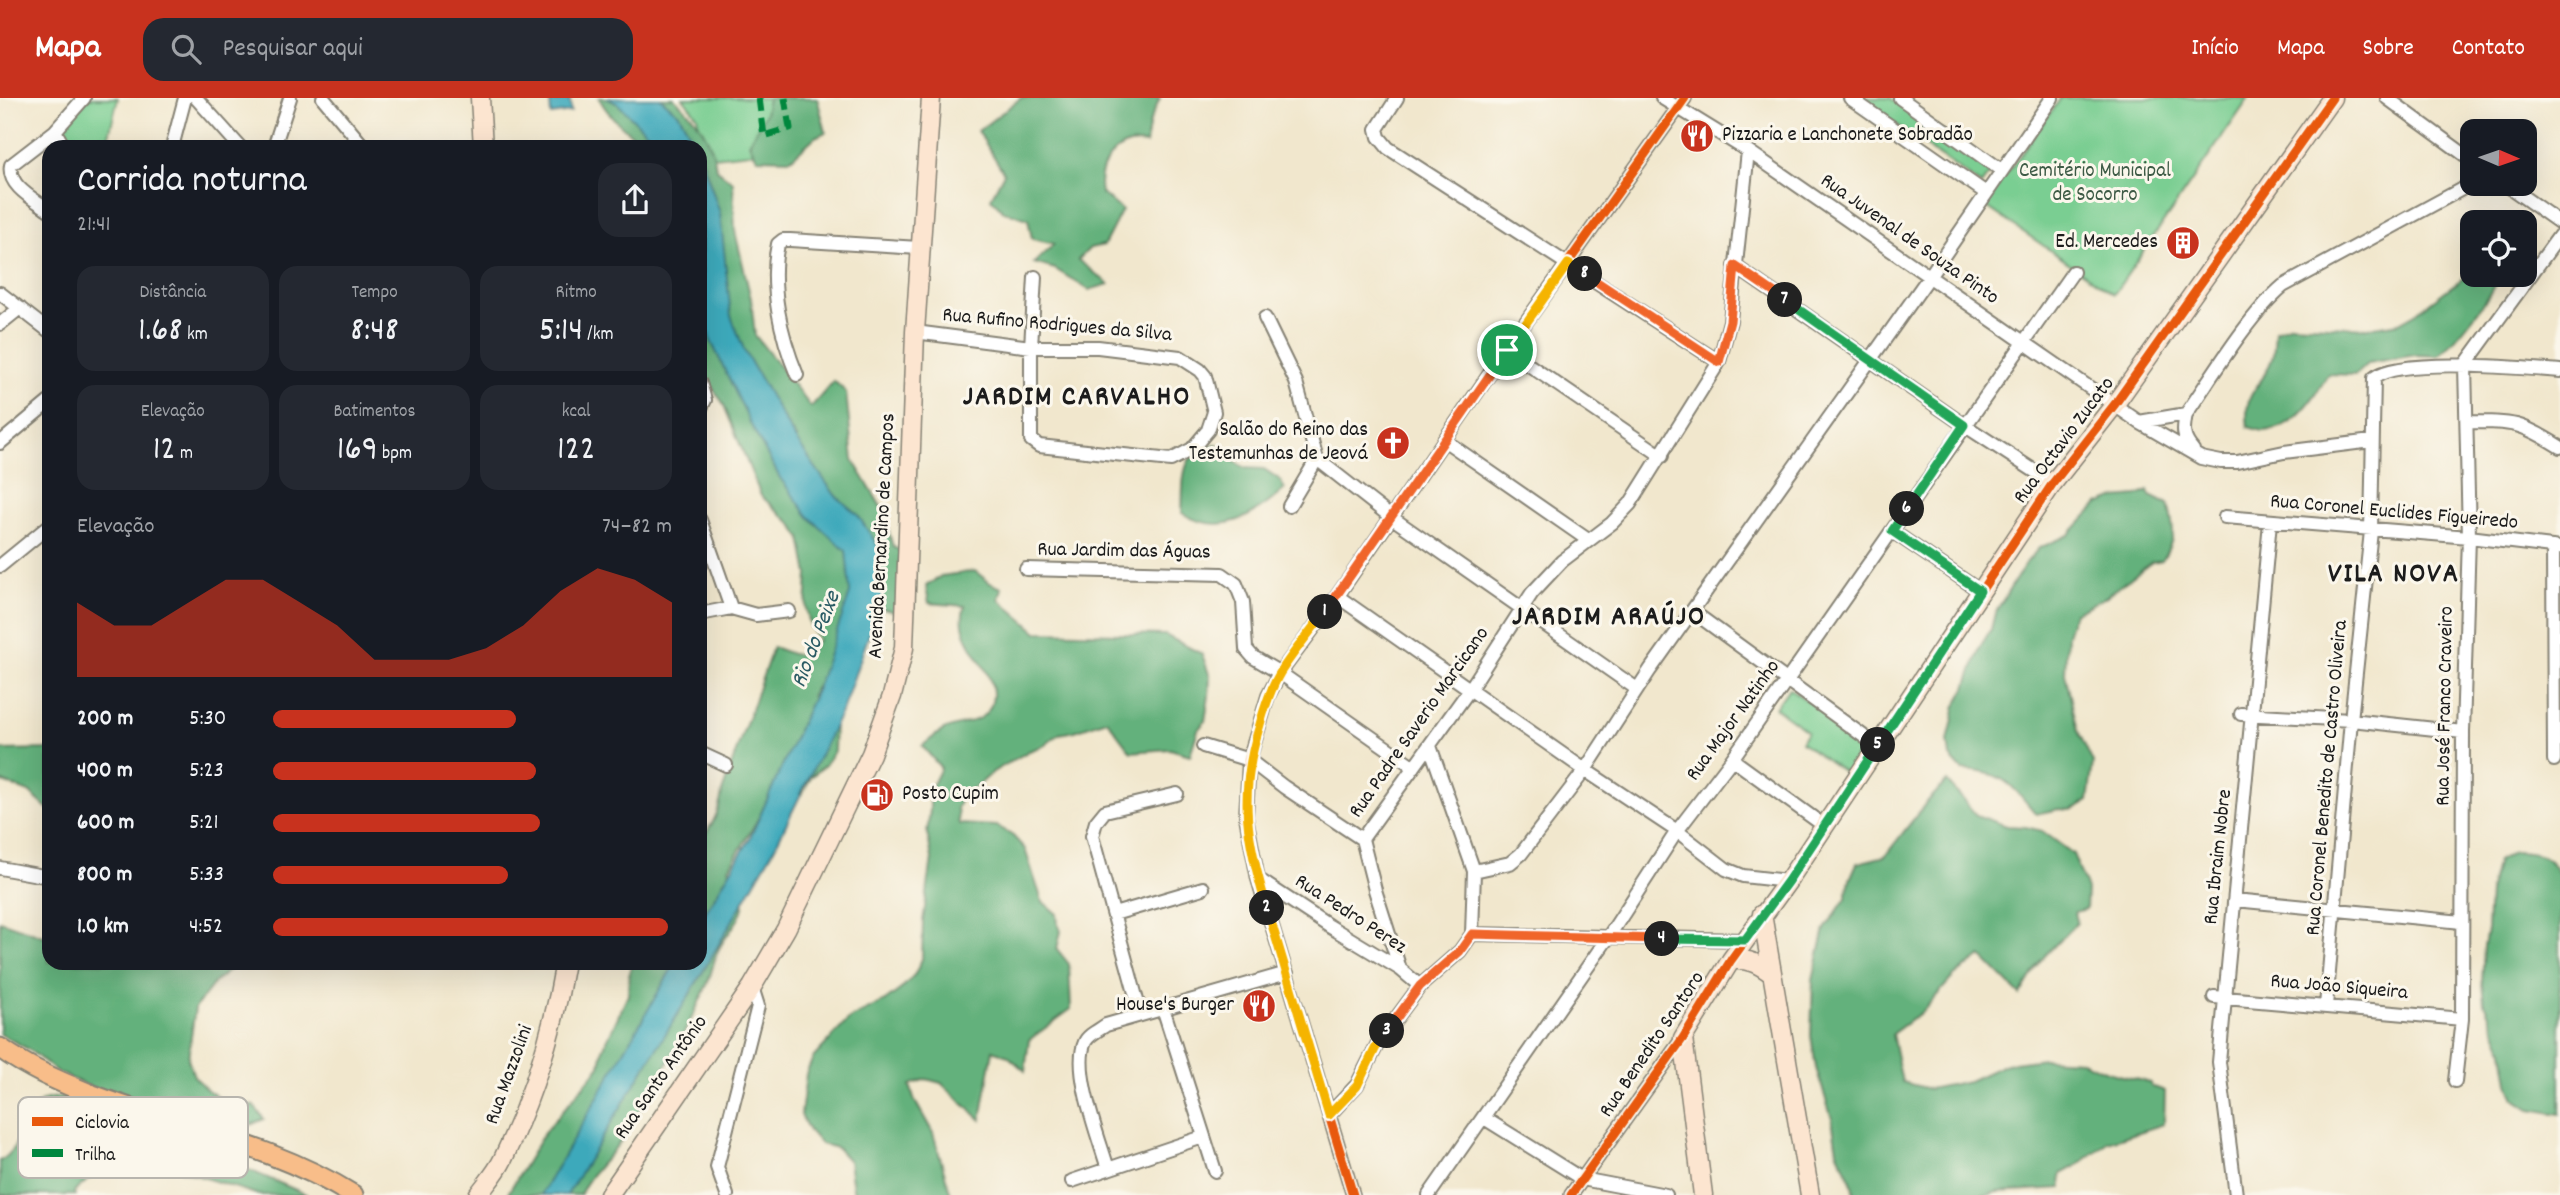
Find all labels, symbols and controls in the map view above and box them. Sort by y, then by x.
search box [143,18,633,81]
text: Mapa [35,26,101,73]
icon: search [167,30,205,68]
text: Pesquisar aqui [223,31,363,68]
text: Início [2191,32,2239,66]
text: Mapa [2277,32,2325,66]
text: Sobre [2363,32,2414,66]
text: Contato [2452,32,2525,66]
restaurant icon: Pizzaria e Lanchonete Sobradão [1678,117,1716,155]
north arrow [2460,119,2538,196]
map controls [2460,119,2537,287]
place label: Pizzaria e Lanchonete Sobradão [1722,121,1973,151]
text: Corrida noturna [77,155,307,210]
park label: Cemitério Municipal de Socorro [2019,157,2171,211]
button: share [598,163,672,237]
street label: Rua Juvenal de Souza Pinto [1813,167,2005,313]
text: 21:41 [77,209,111,242]
button: locate [2460,210,2537,287]
building icon: Ed. Mercedes [2164,224,2202,262]
place label: Ed. Mercedes [2055,228,2158,258]
pin: 8 [1568,256,1602,292]
text: 8 [1581,260,1588,287]
text: Distância [140,280,206,307]
text: Tempo [351,280,398,307]
text: Ritmo [556,280,597,307]
pin: 7 [1768,282,1802,318]
text: 7 [1781,286,1788,313]
street label: Rua Rufino Rodrigues da Silva [941,301,1174,351]
text: 1.68 [138,307,183,357]
text: 8:48 [350,307,399,357]
text: 5:14 [539,307,583,357]
pin [1477,320,1537,380]
text: km [183,322,208,349]
text: /km [583,322,614,349]
icon: arrive [1488,331,1526,369]
street label: Rua Octavio Zucato [2007,371,2123,511]
district label: JARDIM CARVALHO [963,379,1191,419]
text: Elevação [141,399,205,426]
text: Batimentos [333,399,416,426]
text: kcal [562,399,591,426]
street label: Avenida Bernardino de Campos [862,412,904,660]
place label: Salão do Reino das Testemunhas de Jeová [1189,416,1369,470]
church icon: Salão do Reino das Testemunhas de Jeová [1374,424,1412,462]
text: 12 [153,426,176,476]
text: 169 [337,426,378,476]
text: 122 [557,426,595,476]
text: m [176,441,193,468]
text: bpm [378,441,412,468]
street label: Rua Coronel Euclides Figueiredo [2269,487,2519,539]
pin: 6 [1890,492,1924,526]
text: 6 [1902,495,1911,522]
text: Elevação [77,511,154,544]
text: 74–82 m [602,511,672,544]
street label: Rua Jardim das Águas [1037,535,1211,569]
district label: VILA NOVA [2328,556,2460,596]
water label: Rio do Peixe [784,585,851,693]
pin: 1 [1308,594,1342,630]
text: 1 [1322,598,1327,625]
district label: JARDIM ARAÚJO [1512,599,1706,639]
street label: Rua José Franco Craveiro [2429,606,2463,806]
street label: Rua Coronel Benedito de Castro Oliveira [2299,618,2357,937]
street label: Rua Padre Saverio Marcicano [1342,621,1498,825]
street label: Rua Major Natinho [1680,654,1788,788]
text: 200 m [77,703,133,736]
text: 5:30 [189,703,226,736]
pin: 5 [1860,728,1896,762]
text: 5 [1873,731,1882,758]
text: 400 m [77,755,133,788]
text: 5:23 [189,755,224,788]
fuel station icon: Posto Cupim [858,776,896,814]
place label: Posto Cupim [902,780,999,810]
street label: Rua Ibraim Nobre [2197,788,2241,926]
text: 600 m [77,807,134,840]
text: 5:21 [189,807,219,840]
text: 800 m [77,859,132,892]
text: 5:33 [189,859,224,892]
street label: Rua Pedro Perez [1288,867,1412,963]
pin: 2 [1250,890,1284,926]
text: 2 [1262,894,1271,921]
text: 1.0 km [77,911,129,944]
text: 4:52 [189,911,223,944]
pin: 4 [1644,922,1680,956]
text: 4 [1658,925,1665,952]
street label: Rua Benedito Santoro [1593,966,1713,1124]
street label: Rua João Siqueira [2269,967,2410,1009]
restaurant icon: House's Burger [1240,987,1278,1025]
place label: House's Burger [1116,991,1234,1021]
street label: Rua Santo Antônio [608,1010,716,1146]
pin: 3 [1370,1014,1404,1048]
text: 3 [1382,1017,1391,1044]
street label: Rua Mazzolini [478,1021,542,1129]
legend [18,1097,248,1178]
text: Ciclovia [75,1111,130,1138]
text: Trilha [75,1143,116,1170]

